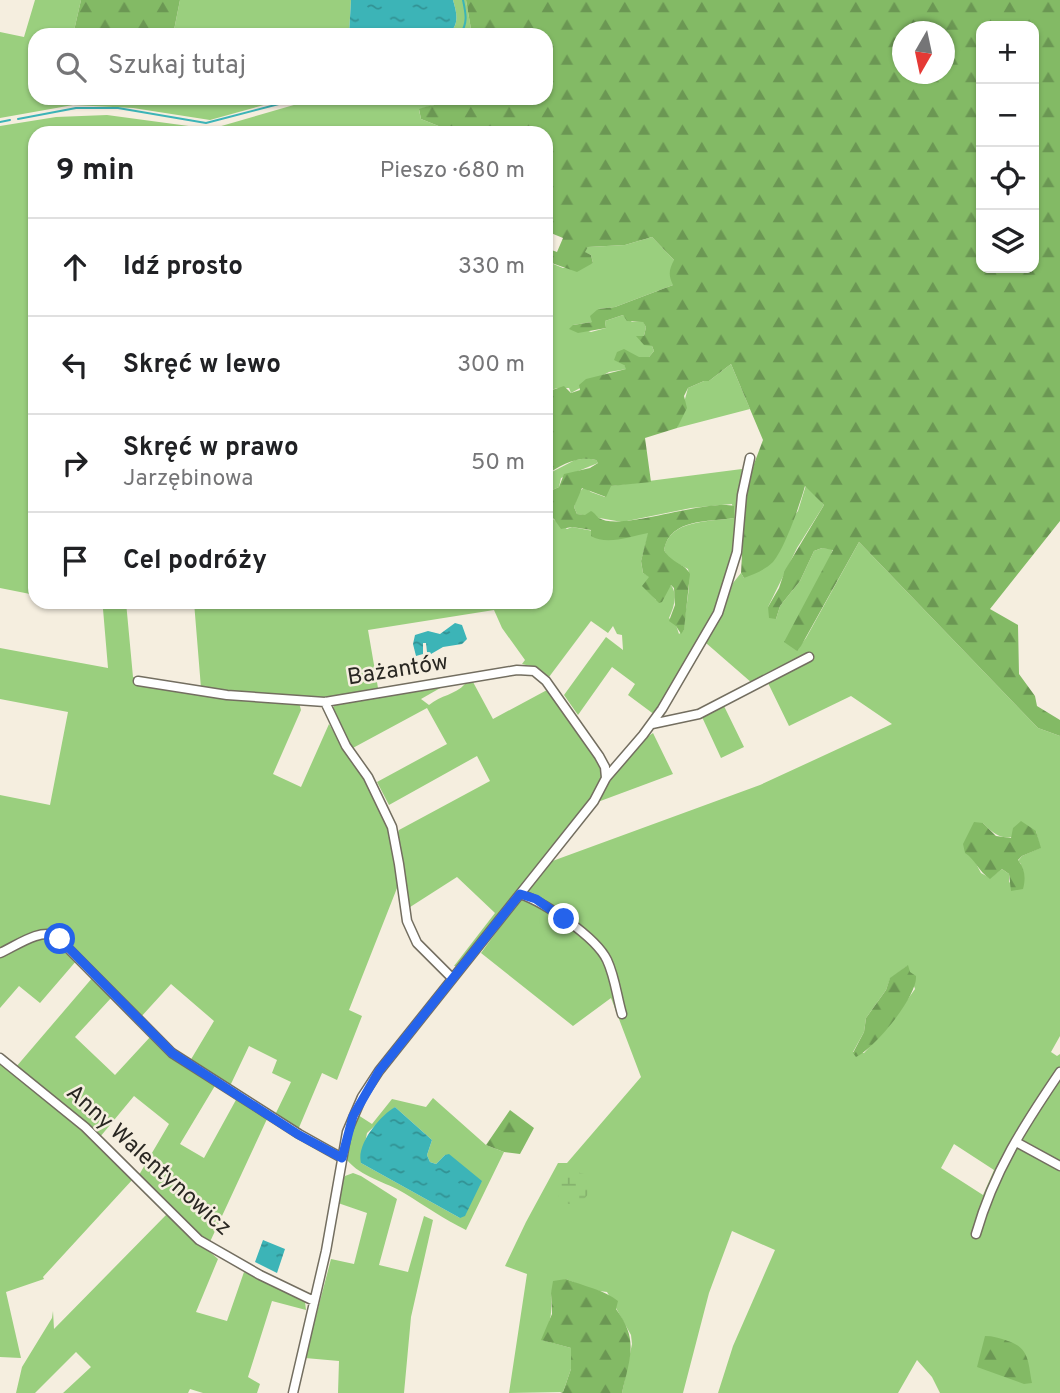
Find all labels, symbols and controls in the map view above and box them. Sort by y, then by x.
north arrow [892,21,955,84]
map controls [976,21,1039,273]
button: + [976,21,1039,84]
search box [28,28,553,105]
icon: search [52,48,90,86]
text: Szukaj tutaj [108,50,246,83]
button: − [976,84,1039,147]
button: locate [976,147,1039,210]
text: 9 min [56,153,134,190]
text: Pieszo · 680 m [380,157,525,186]
button: layers [976,210,1039,273]
icon: ahead [56,248,94,286]
text: Idź prosto [123,251,243,284]
text: 330 m [458,253,525,282]
icon: left [56,346,94,384]
text: Skręć w lewo [123,349,281,382]
text: 300 m [457,351,525,380]
text: Skręć w prawo [123,432,299,465]
icon: right [56,444,94,482]
text: 50 m [471,449,525,478]
text: Jarzębinowa [123,465,253,494]
icon: arrive [56,542,94,580]
text: Cel podróży [123,545,267,578]
street label: Bażantów [345,649,451,693]
route end [548,903,579,934]
route start [44,923,75,954]
street label: Anny Walentynowicz [59,1079,237,1243]

